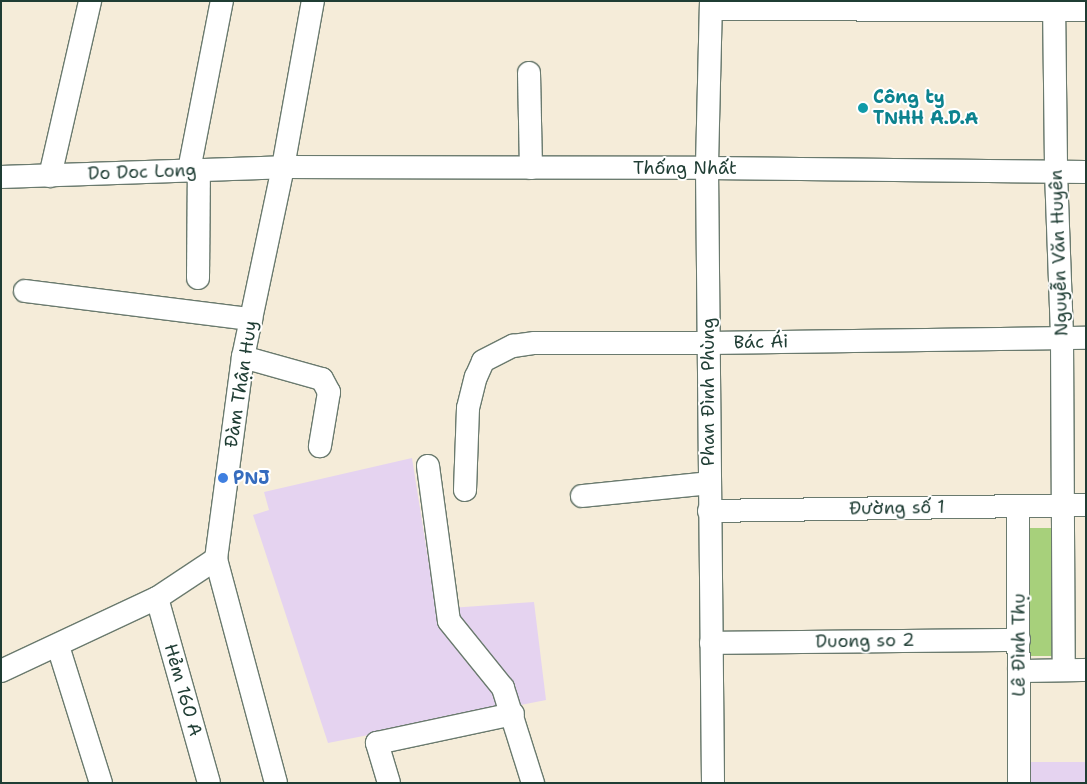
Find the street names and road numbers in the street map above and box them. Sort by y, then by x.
street label: Thống Nhất [633,157,737,179]
street label: Do Doc Long [87,159,197,185]
street label: Nguyễn Văn Huyên [1045,169,1073,337]
street label: Phan Đình Phùng [697,318,719,466]
street label: Đàm Thận Huy [220,319,262,449]
street label: Bác Ái [733,331,789,353]
street label: Đường số 1 [849,496,945,520]
street label: Lê Đình Thụ [1008,593,1030,697]
street label: Duong so 2 [815,629,915,653]
street label: Hẻm 160 A [159,641,207,739]

